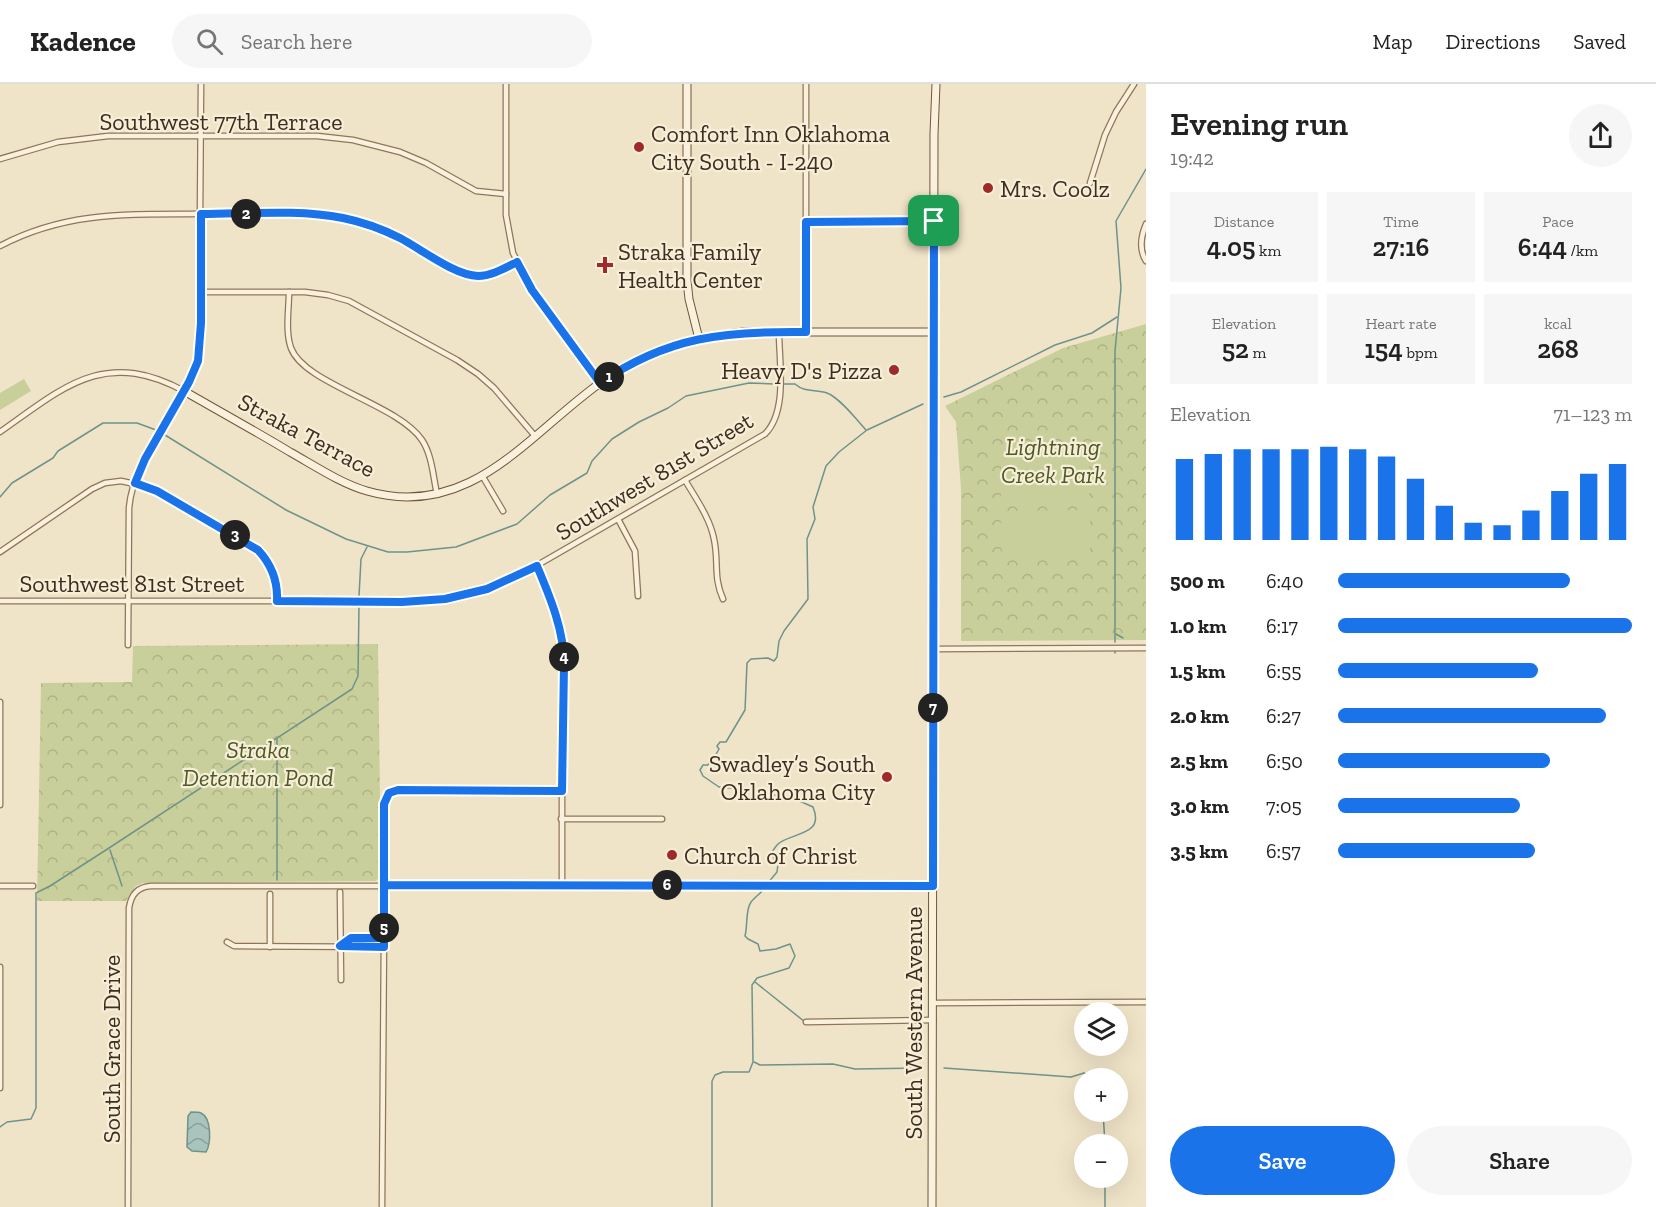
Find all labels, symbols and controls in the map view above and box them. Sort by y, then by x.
search box [172,14,592,68]
text: Kadence [30,25,136,58]
icon: search [193,25,226,58]
text: Search here [241,28,352,55]
text: Map [1373,29,1413,54]
text: Directions [1446,29,1540,54]
text: Saved [1573,29,1626,54]
text: Evening run [1170,104,1348,143]
button: share [1569,104,1632,167]
street label: Southwest 77th Terrace [99,107,343,136]
place label: Comfort Inn Oklahoma City South - I-240 [651,119,891,176]
marker: Comfort Inn Oklahoma City South - I-240 [632,140,646,154]
text: 19:42 [1170,146,1214,170]
place label: Mrs. Coolz [1000,174,1110,203]
marker: Mrs. Coolz [981,181,995,195]
pin [908,195,959,246]
pin: 2 [231,199,261,229]
text: 2 [242,204,250,223]
icon: arrive [917,204,950,237]
text: Distance [1214,212,1274,231]
text: Time [1383,212,1419,231]
text: Pace [1542,212,1574,231]
text: 4.05 [1207,231,1255,263]
text: 27:16 [1373,231,1429,263]
text: 6:44 [1518,231,1567,263]
place label: Straka Family Health Center [618,237,763,294]
text: km [1255,241,1281,260]
text: /km [1567,241,1598,260]
marker: Straka Family Health Center [596,256,614,274]
text: Elevation [1212,314,1276,333]
text: Heart rate [1365,314,1437,333]
text: kcal [1544,314,1572,333]
text: 52 [1222,333,1249,365]
text: 154 [1364,333,1403,365]
text: 268 [1537,333,1579,365]
text: m [1249,343,1266,362]
text: bpm [1403,343,1438,362]
place label: Heavy D's Pizza [721,356,882,385]
pin: 1 [594,362,624,392]
marker: Heavy D's Pizza [887,363,901,377]
text: 1 [606,367,612,386]
street label: Straka Terrace [233,387,381,483]
text: Elevation [1170,402,1251,426]
text: 71–123 m [1553,402,1632,426]
street label: Southwest 81st Street [550,406,758,546]
park label: Lightning Creek Park [1001,432,1105,489]
pin: 3 [220,520,250,550]
text: 3 [231,525,239,544]
street label: Southwest 81st Street [20,569,245,598]
text: 500 m [1170,569,1225,593]
text: 6:40 [1266,569,1303,593]
text: 1.0 km [1170,614,1226,638]
text: 6:17 [1266,614,1298,638]
pin: 4 [549,642,579,672]
text: 4 [559,647,569,666]
text: 1.5 km [1170,659,1225,683]
text: 6:55 [1266,659,1302,683]
pin: 7 [918,693,948,723]
text: 7 [929,698,937,717]
text: 2.0 km [1170,704,1229,728]
text: 6:27 [1266,704,1301,728]
park label: Straka Detention Pond [182,735,334,792]
place label: Swadley’s South Oklahoma City [709,749,876,806]
text: 2.5 km [1170,749,1228,773]
text: 6:50 [1266,749,1303,773]
marker: Swadley’s South Oklahoma City [880,770,894,784]
text: 3.0 km [1170,794,1229,818]
text: 7:05 [1266,794,1302,818]
text: 3.5 km [1170,839,1228,863]
text: 6:57 [1266,839,1301,863]
place label: Church of Christ [684,841,857,870]
marker: Church of Christ [665,848,679,862]
pin: 6 [652,870,682,900]
text: 6 [663,875,671,894]
street label: South Western Avenue [899,906,928,1140]
pin: 5 [369,913,399,943]
text: 5 [380,918,388,937]
street label: South Grace Drive [97,955,126,1143]
map controls [1074,1002,1128,1188]
button: layers [1074,1002,1128,1056]
button: + [1074,1068,1128,1122]
button: Save [1170,1126,1395,1195]
button: Share [1407,1126,1632,1195]
button: − [1074,1134,1128,1188]

